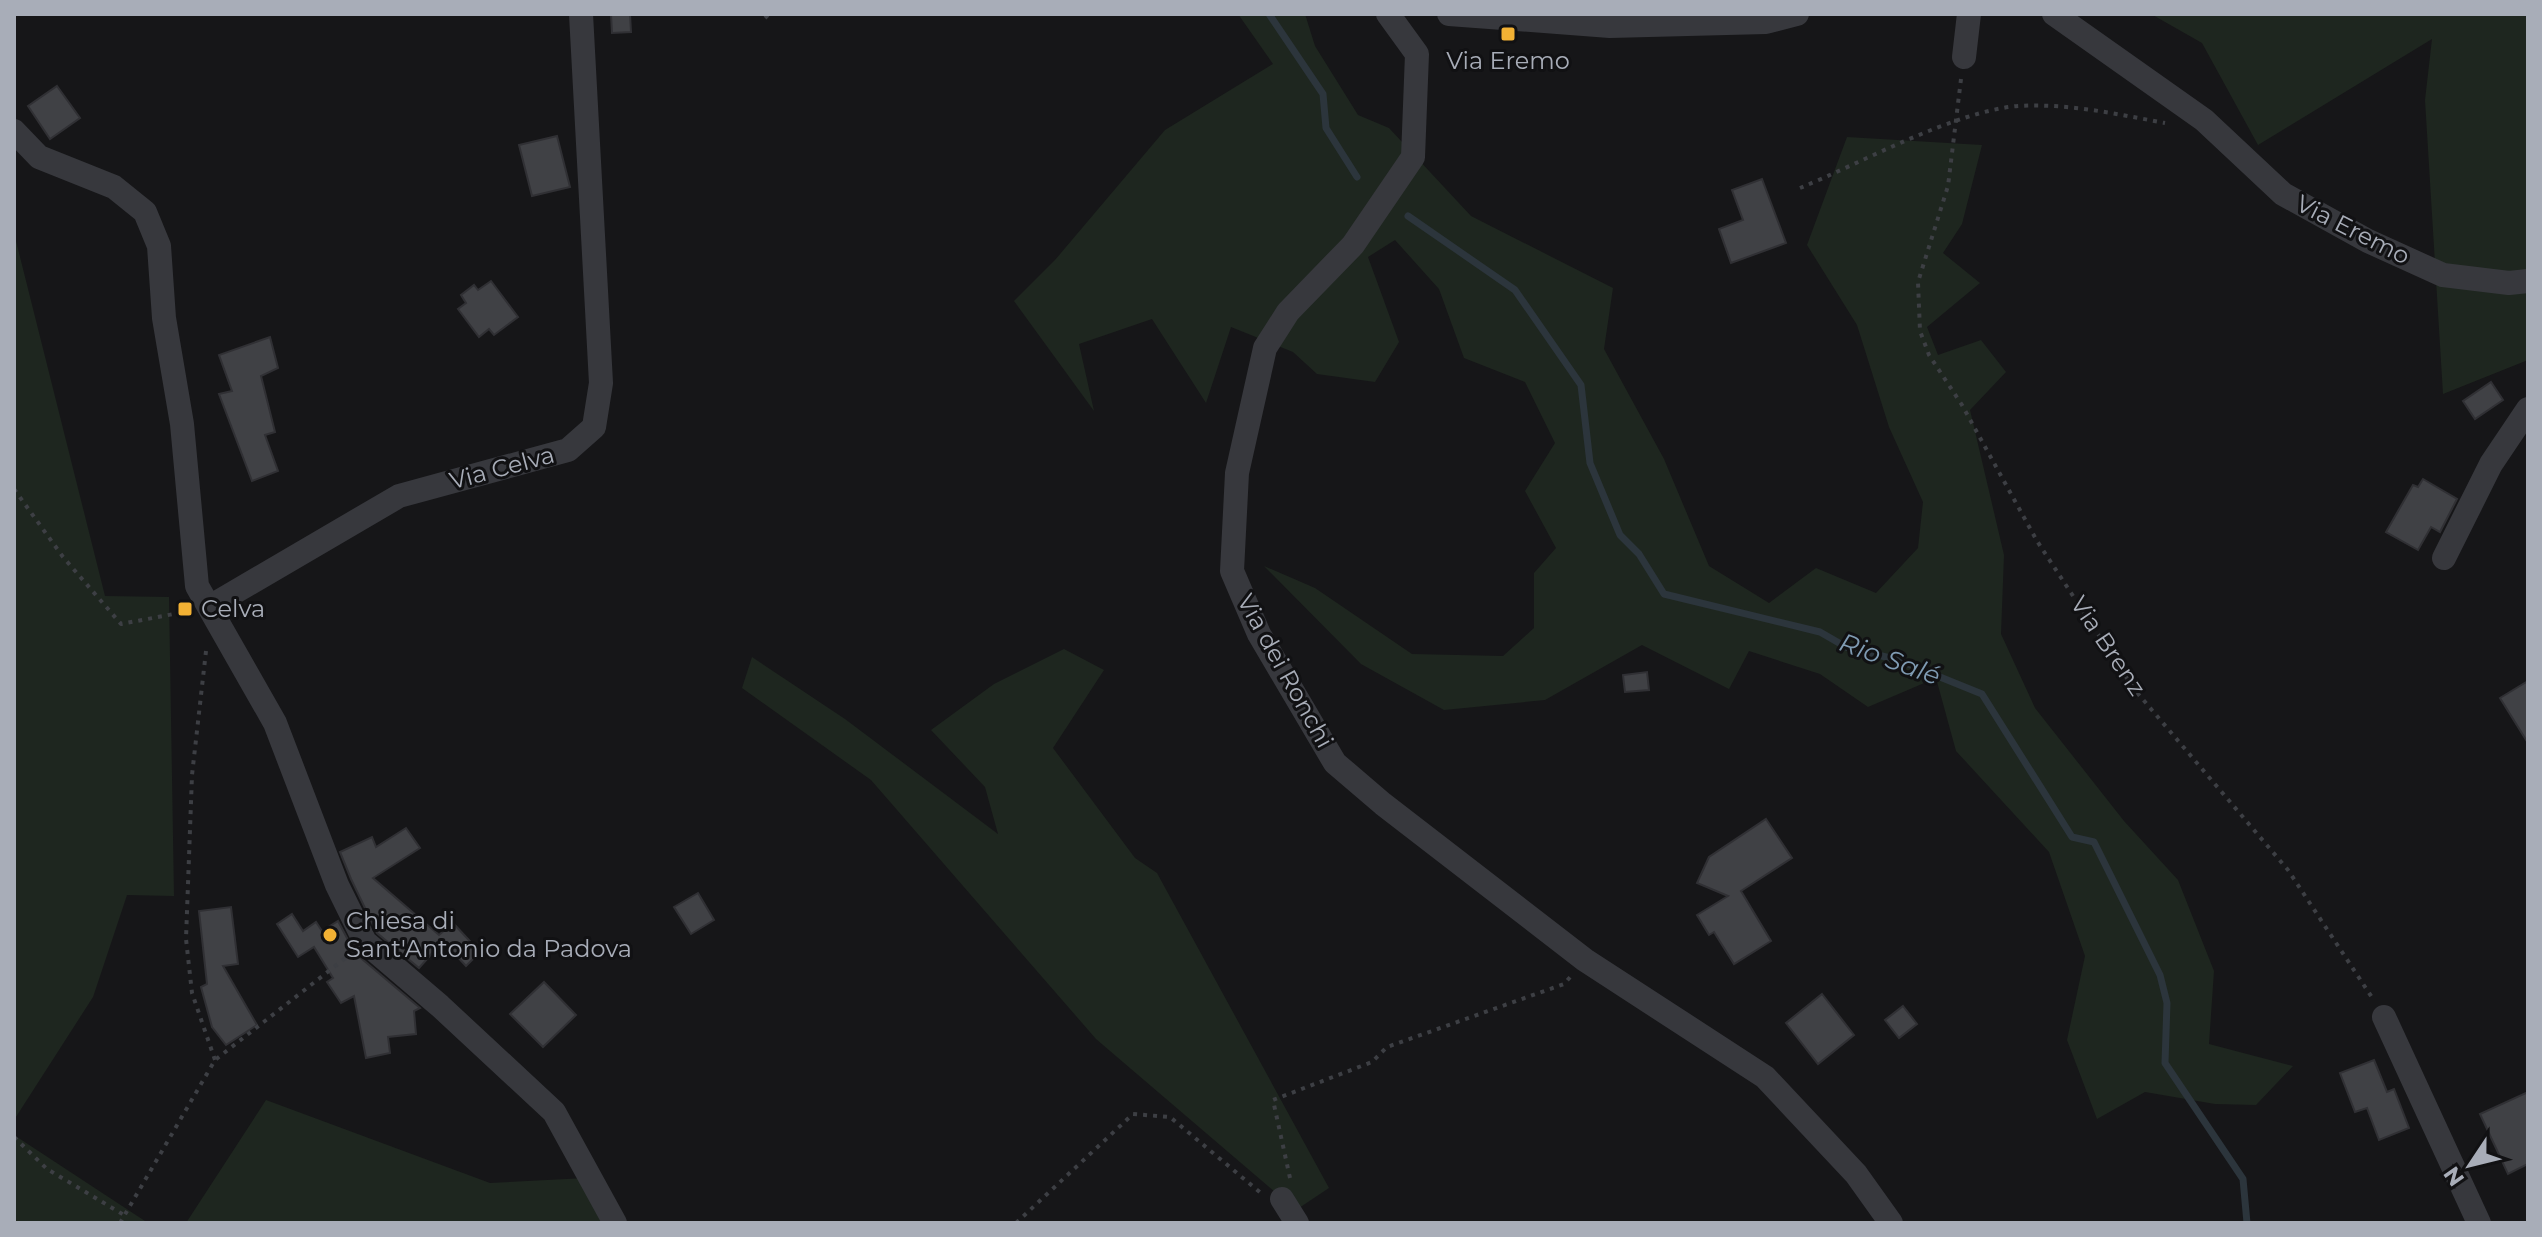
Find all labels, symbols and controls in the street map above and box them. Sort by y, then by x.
marker: Via Eremo [1499,25,1517,43]
place label: Via Eremo [1446,46,1570,75]
street label: Via Eremo [2292,189,2415,271]
street label: Via Celva [446,440,557,495]
street label: Via dei Ronchi [1231,589,1340,753]
street label: Via Brenz [2065,591,2152,701]
place label: Celva [201,594,265,623]
marker: Celva [176,600,194,618]
water label: Rio Salé [1835,626,1945,692]
place label: Chiesa di Sant'Antonio da Padova [346,906,632,963]
marker: Chiesa di Sant'Antonio da Padova [321,926,339,944]
north arrow [2430,1125,2510,1205]
text: N [2438,1161,2470,1191]

